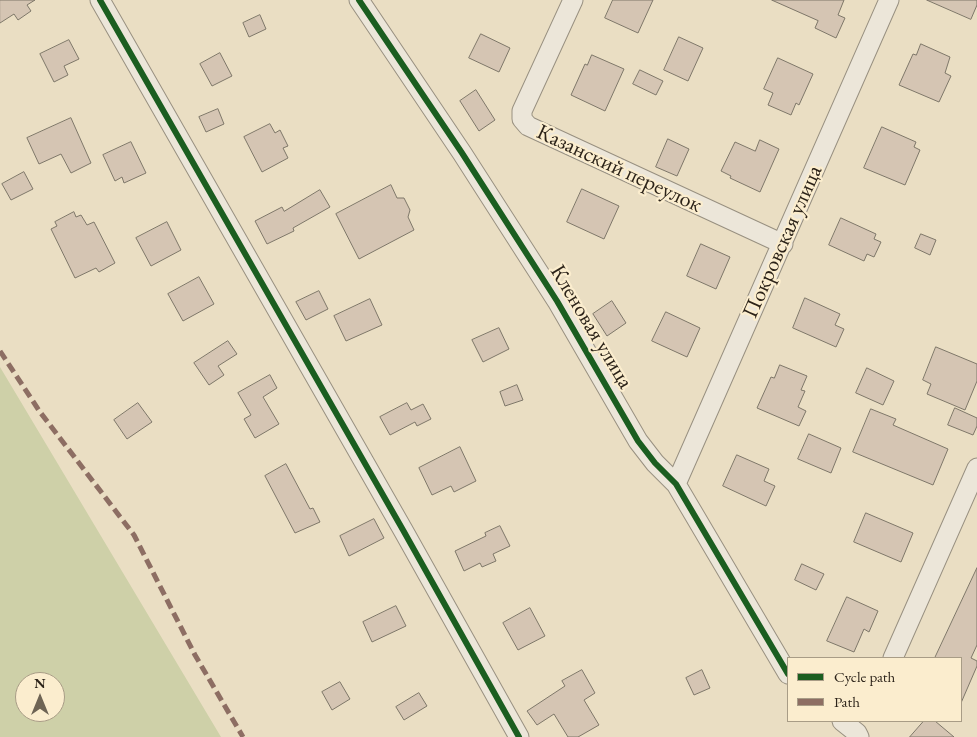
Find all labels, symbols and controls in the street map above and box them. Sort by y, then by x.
street label: Казанский переулок [532,119,706,219]
street label: Покровская улица [737,162,829,322]
street label: Кленовая улица [544,260,638,394]
legend [787,657,962,722]
text: Cycle path [834,667,895,686]
north arrow [15,672,65,722]
text: N [34,674,46,692]
text: Path [834,692,860,711]

